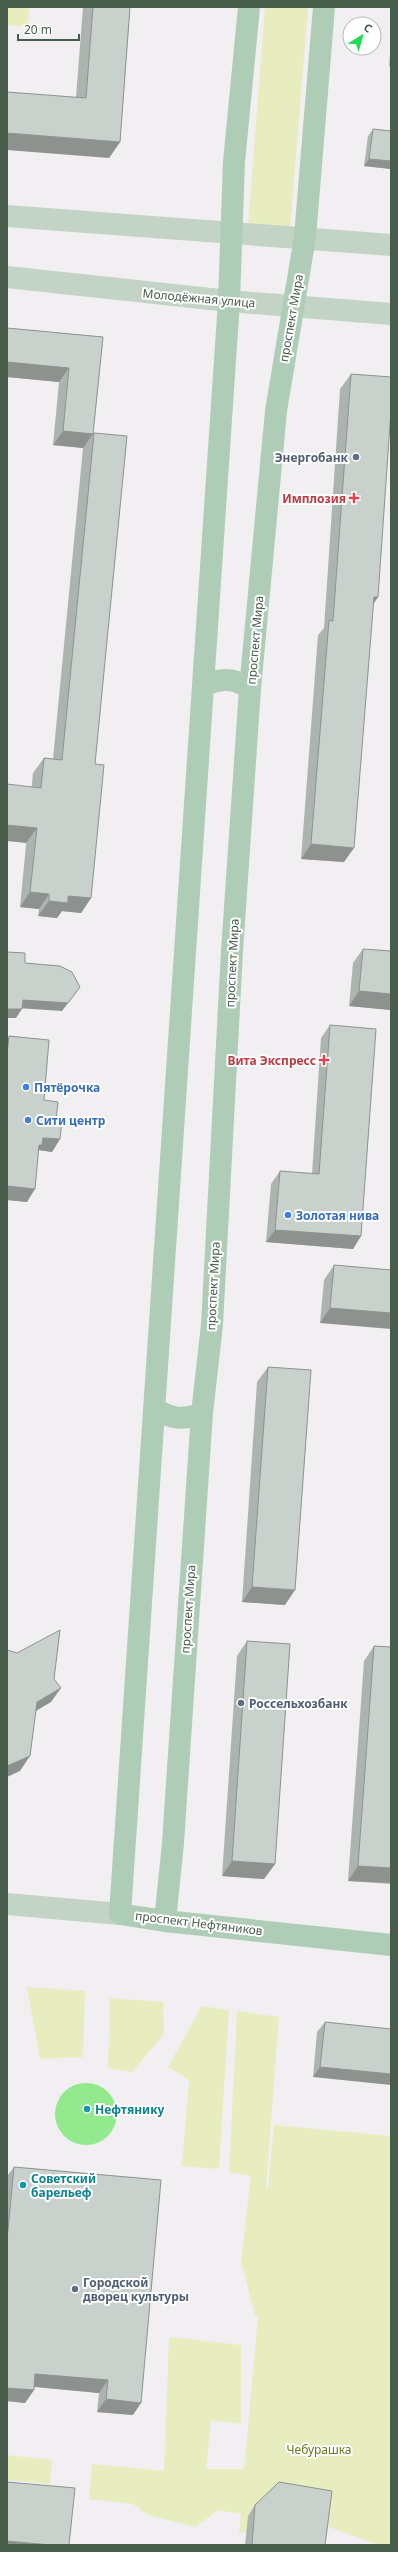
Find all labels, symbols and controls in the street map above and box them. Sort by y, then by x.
scale bar [18,16,79,42]
north arrow [342,16,382,56]
text: С [361,19,376,36]
text: 20 m [24,21,52,38]
street label: проспект Мира [275,273,307,363]
street label: Молодёжная улица [142,285,256,311]
place label: Энергобанк [275,449,349,466]
marker: Энергобанк [351,452,361,462]
place label: Имплозия [282,490,346,507]
marker: Имплозия [349,493,359,503]
street label: проспект Мира [243,595,267,685]
street label: проспект Мира [221,918,243,1008]
place label: Вита Экспресс [227,1052,316,1069]
marker: Вита Экспресс [319,1055,329,1065]
place label: Пятёрочка [34,1079,100,1096]
marker: Пятёрочка [21,1082,31,1092]
place label: Сити центр [36,1112,106,1129]
marker: Сити центр [23,1115,33,1125]
place label: Золотая нива [296,1207,379,1224]
marker: Золотая нива [283,1210,293,1220]
street label: проспект Мира [202,1241,224,1331]
street label: проспект Мира [176,1564,200,1654]
place label: Россельхозбанк [249,1695,348,1712]
marker: Россельхозбанк [236,1698,246,1708]
street label: проспект Нефтяников [134,1907,264,1939]
place label: Нефтянику [95,2101,165,2118]
marker: Нефтянику [82,2104,92,2114]
place label: Советский барельеф [31,2170,96,2201]
marker: Советский барельеф [18,2180,28,2190]
place label: Городской дворец культуры [83,2274,189,2305]
marker: Городской дворец культуры [70,2284,80,2294]
park label: Чебурашка [286,2441,352,2458]

